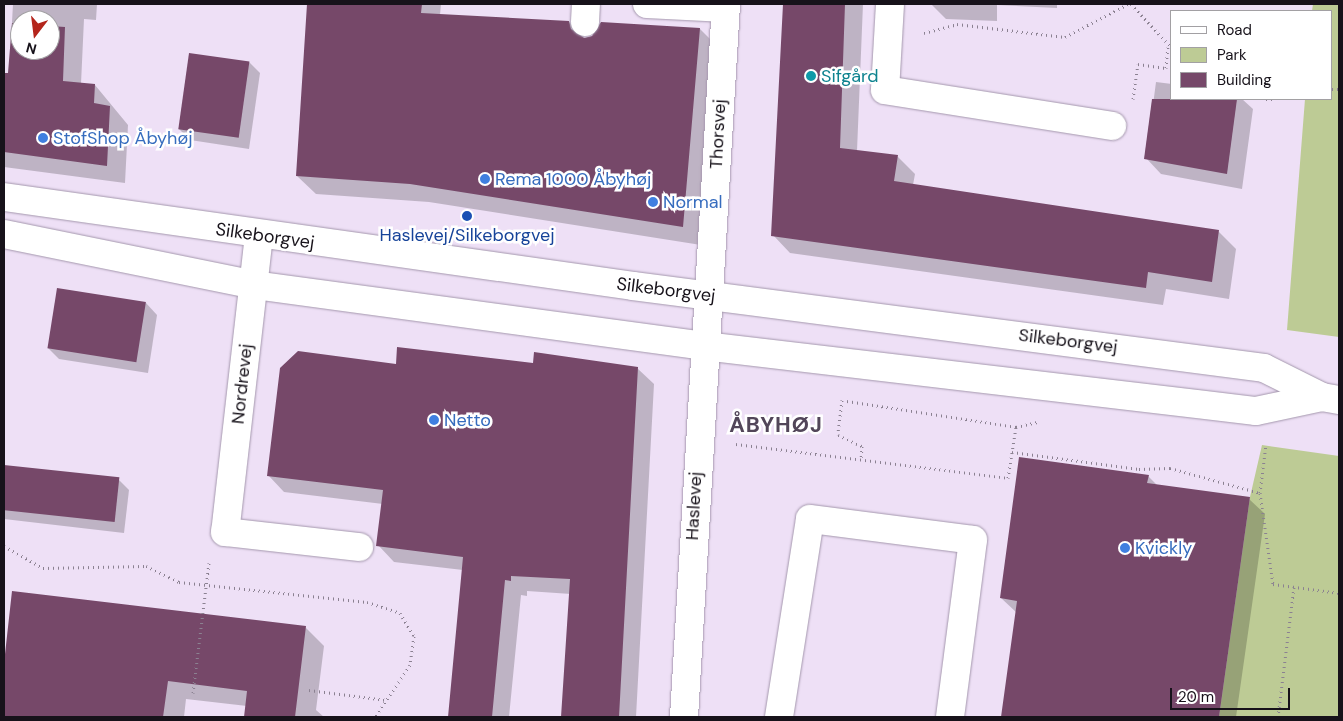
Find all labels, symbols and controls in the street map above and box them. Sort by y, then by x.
north arrow [10,10,60,60]
legend [1170,10,1333,100]
text: Road [1217,20,1252,40]
text: N [24,39,39,59]
text: Park [1217,45,1247,65]
place label: Sifgård [821,65,879,87]
marker: Sifgård [805,70,817,82]
text: Building [1217,70,1272,90]
street label: Thorsvej [705,98,731,170]
place label: StofShop Åbyhøj [53,127,193,149]
marker: StofShop Åbyhøj [37,132,49,144]
place label: Rema 1000 Åbyhøj [495,168,651,190]
marker: Rema 1000 Åbyhøj [479,173,491,185]
place label: Normal [663,191,723,213]
marker: Normal [647,196,659,208]
marker: Haslevej/Silkeborgvej [461,210,473,222]
street label: Silkeborgvej [214,218,316,254]
place label: Haslevej/Silkeborgvej [379,224,555,246]
street label: Silkeborgvej [615,273,717,307]
street label: Silkeborgvej [1017,324,1119,358]
street label: Nordrevej [227,343,257,425]
place label: Netto [444,409,491,431]
district label: ÅBYHØJ [728,412,824,438]
marker: Netto [428,414,440,426]
street label: Haslevej [681,471,707,541]
place label: Kvickly [1135,537,1192,559]
marker: Kvickly [1119,542,1131,554]
scale bar [1173,678,1293,710]
text: 20 m [1178,687,1214,707]

